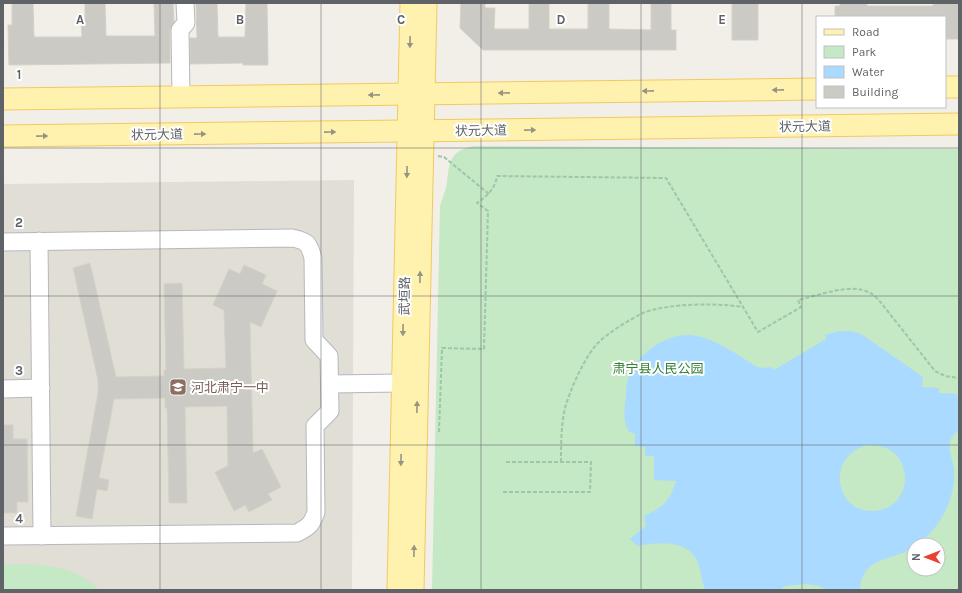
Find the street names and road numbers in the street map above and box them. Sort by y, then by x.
street label: 状元大道 [779,119,831,134]
street label: 状元大道 [455,123,507,138]
street label: 状元大道 [131,127,183,142]
street label: 武垣路 [397,276,412,316]

